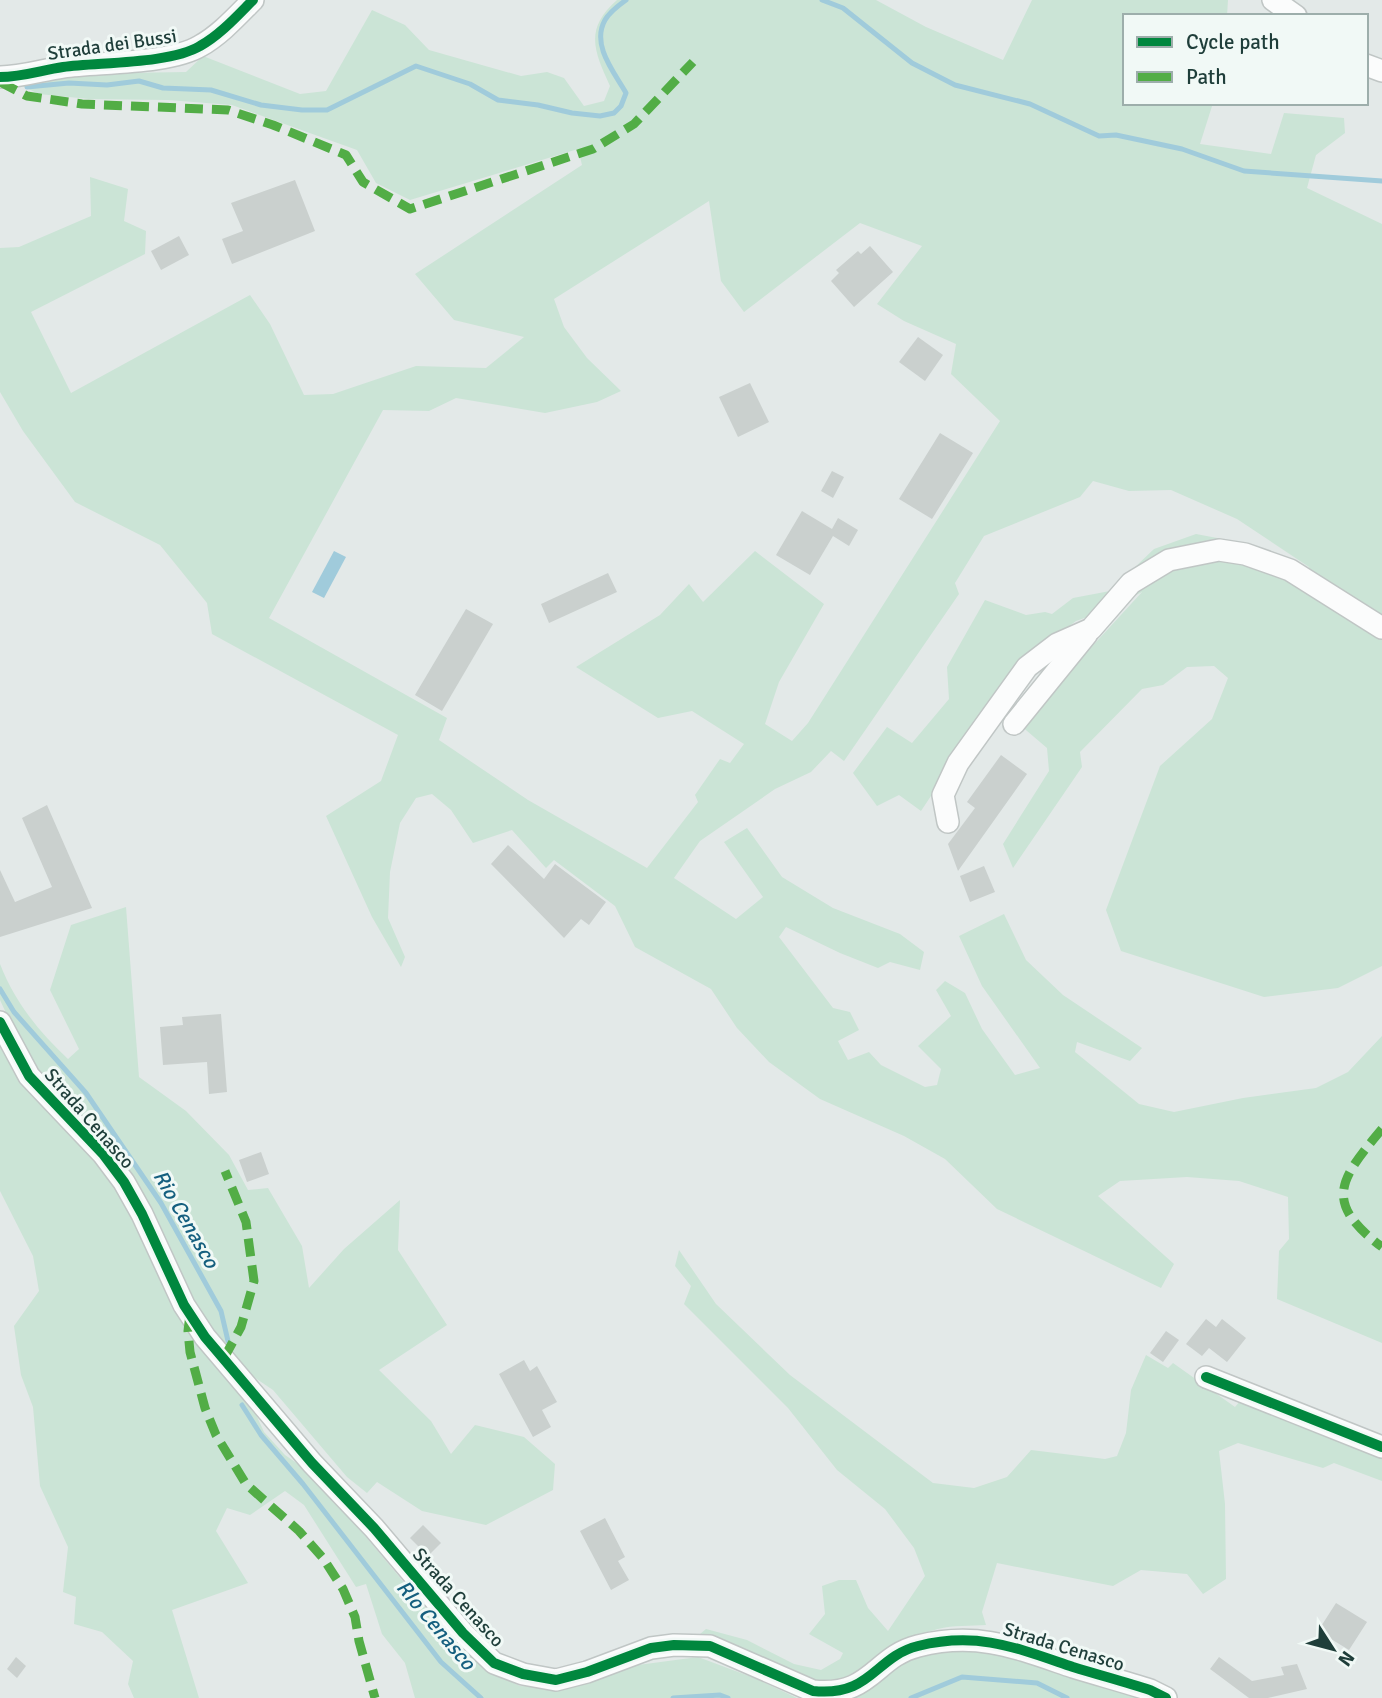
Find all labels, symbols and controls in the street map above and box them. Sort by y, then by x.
legend [1123,14,1368,105]
street label: Strada dei Bussi [46,24,178,66]
text: Cycle path [1186,29,1280,55]
text: Path [1186,64,1227,90]
street label: Strada Cenasco [39,1063,140,1174]
water label: Rio Cenasco [148,1165,225,1274]
street label: Strada Cenasco [407,1543,509,1652]
water label: RIo Cenasco [391,1575,482,1676]
north arrow [1298,1614,1368,1684]
street label: Strada Cenasco [1000,1617,1127,1677]
text: N [1332,1646,1360,1671]

